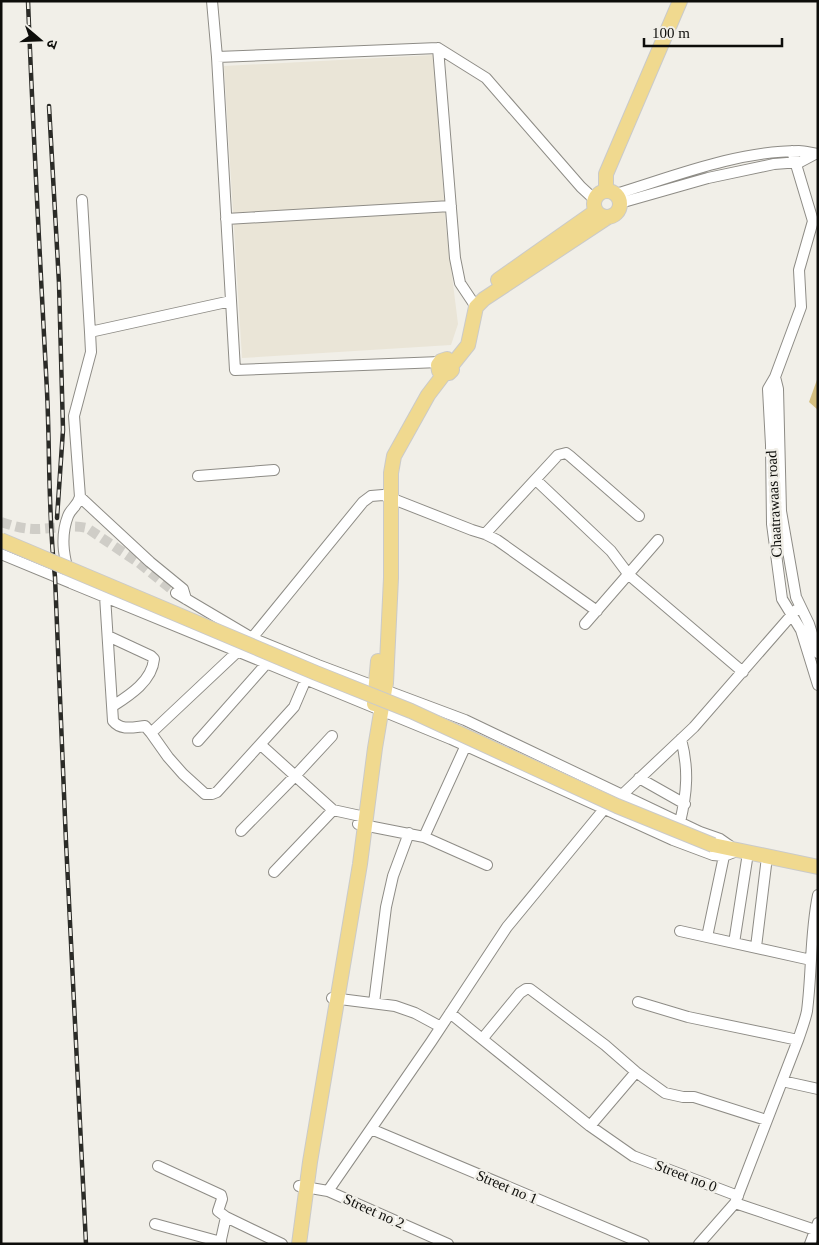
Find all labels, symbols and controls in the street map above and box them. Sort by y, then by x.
north arrow [15,15,65,65]
scale bar [644,15,782,47]
text: 100 m [652,25,690,41]
text: उ [43,38,60,51]
street label: Chaatrawaas road [763,450,785,558]
street label: Street no 0 [653,1157,719,1195]
street label: Street no 1 [474,1167,540,1207]
street label: Street no 2 [341,1190,407,1232]

